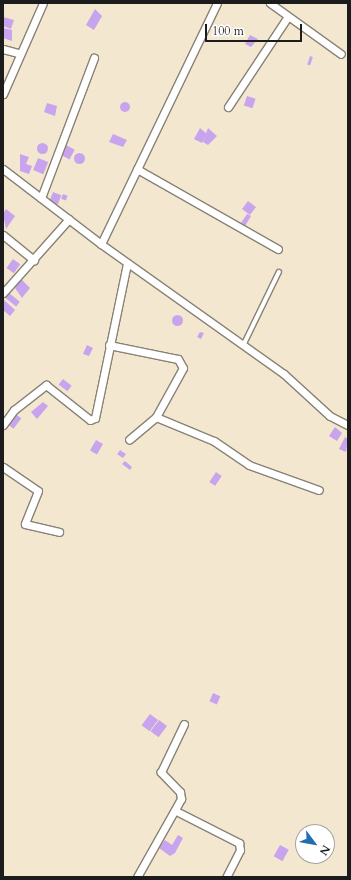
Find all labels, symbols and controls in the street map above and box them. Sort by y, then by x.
scale bar [207,16,304,42]
text: 100 m [212,23,244,39]
north arrow [295,824,335,864]
text: N [316,842,334,858]

